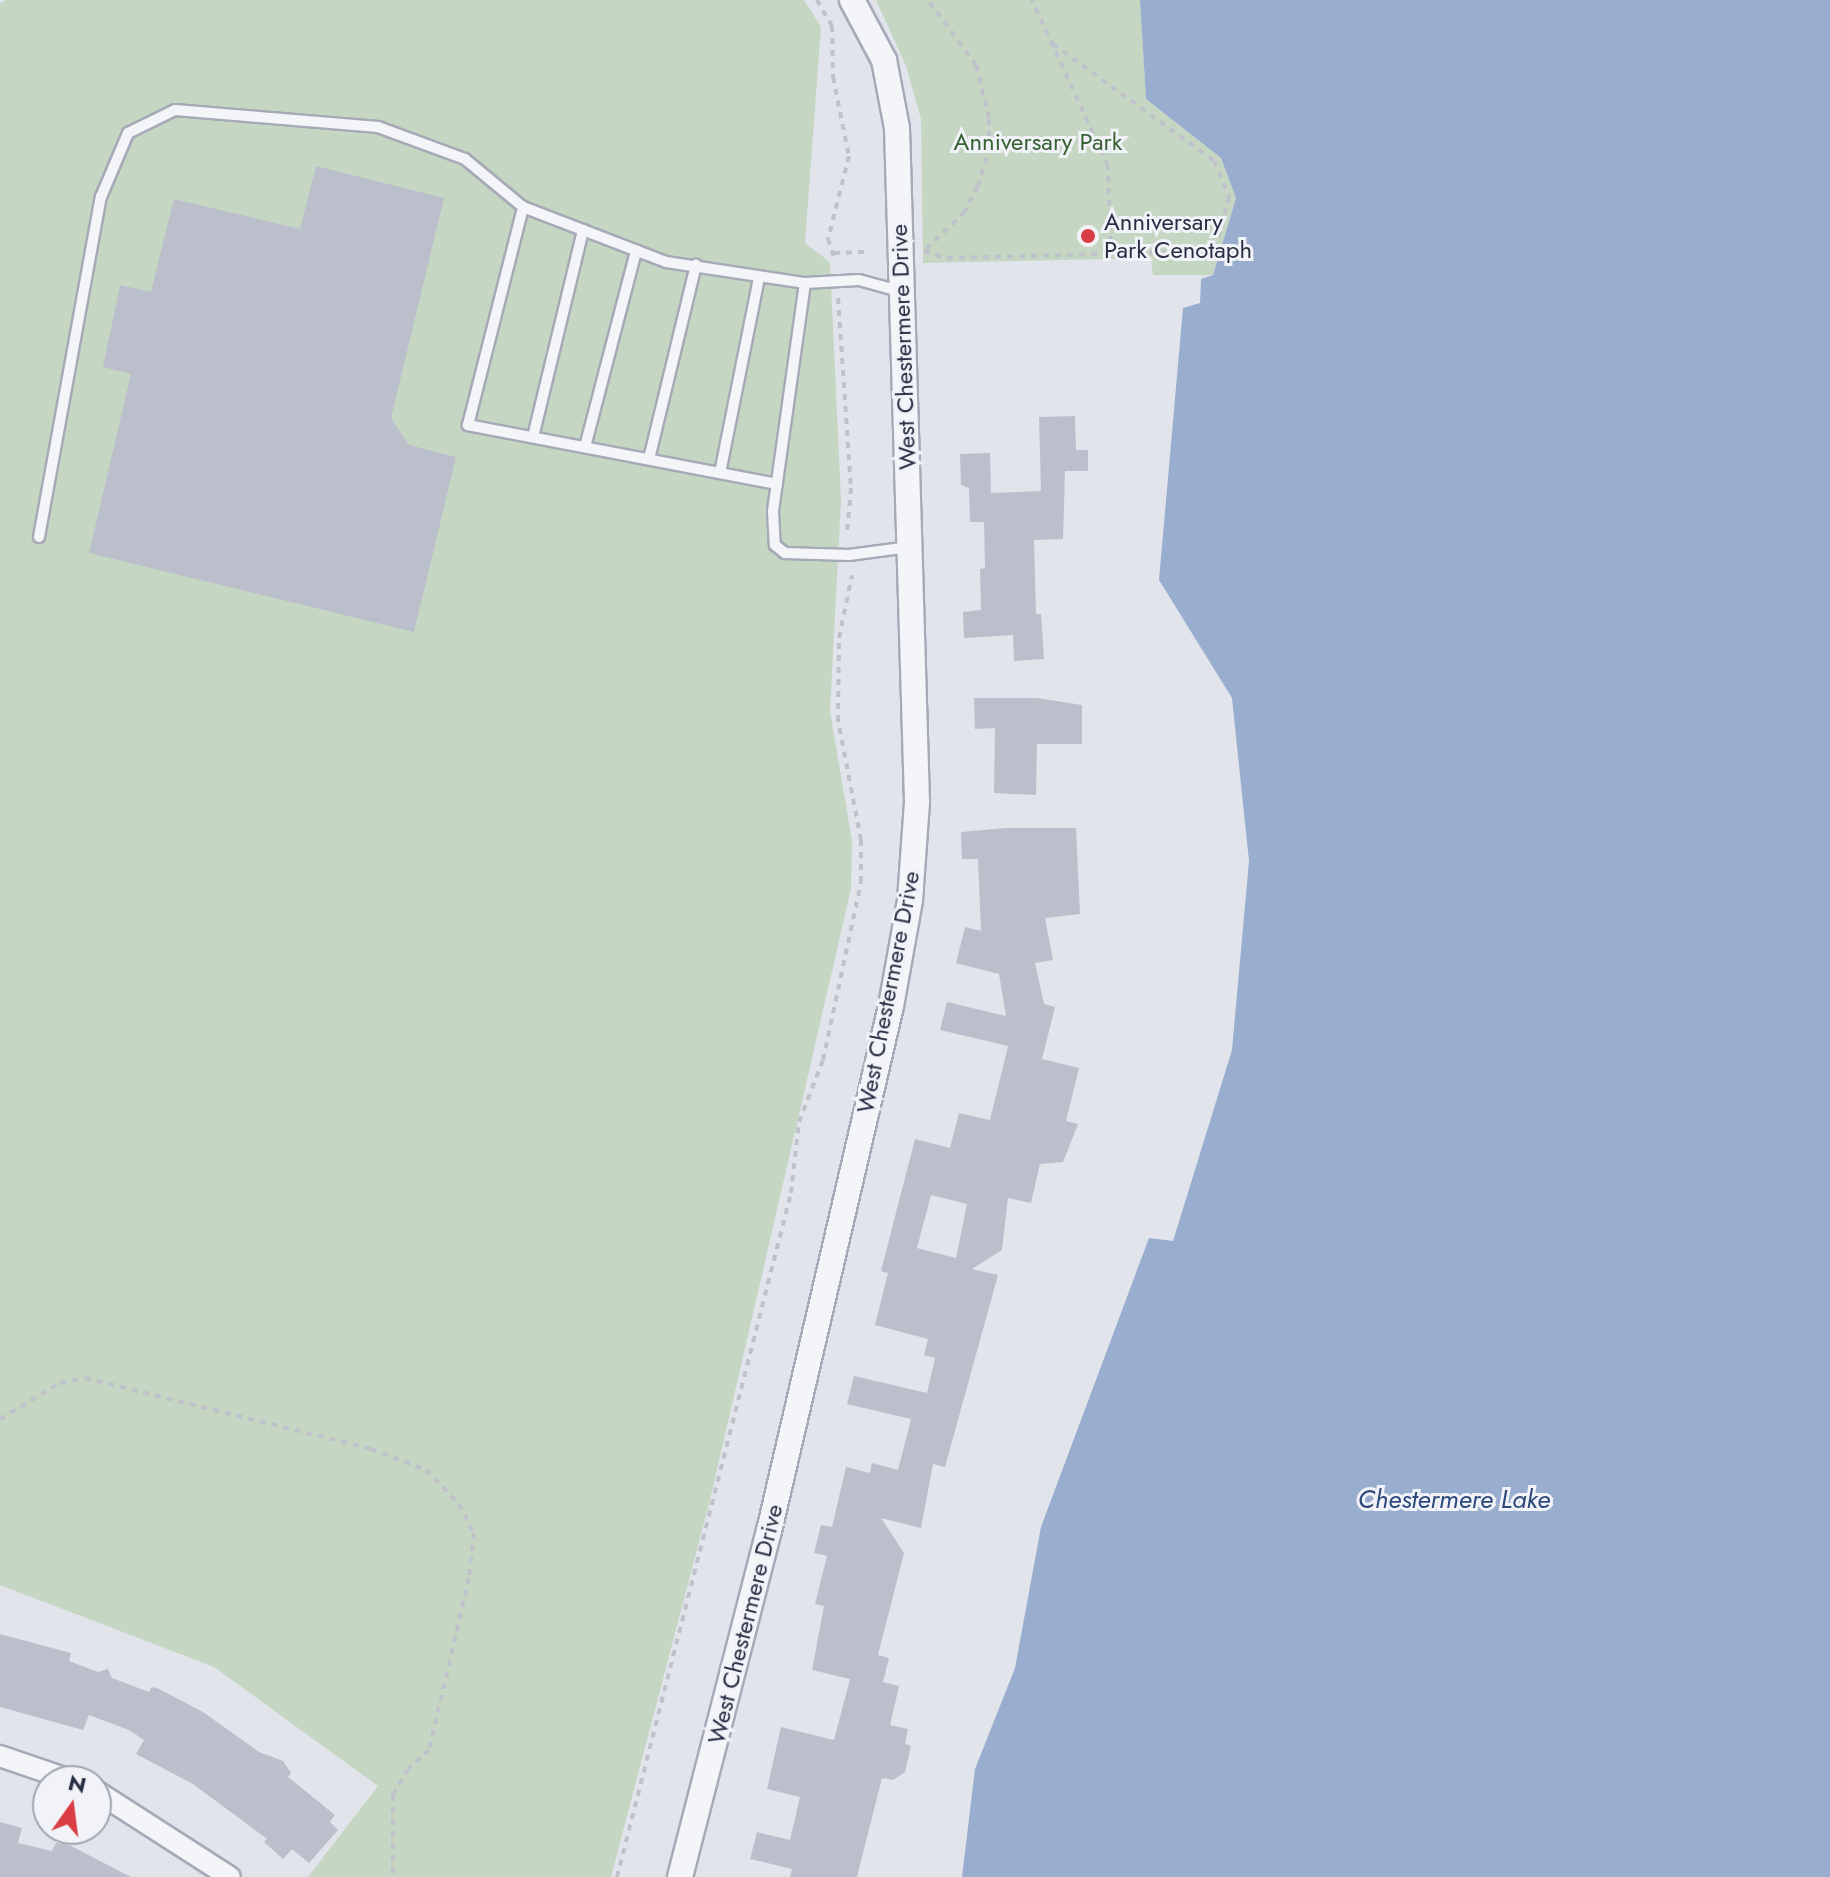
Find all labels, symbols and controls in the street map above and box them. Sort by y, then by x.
park label: Anniversary Park [954,128,1122,156]
place label: Anniversary Park Cenotaph [1104,208,1252,264]
street label: West Chestermere Drive [884,224,922,470]
marker: Anniversary Park Cenotaph [1079,227,1097,245]
street label: West Chestermere Drive [850,868,926,1116]
water label: Chestermere Lake [1358,1484,1550,1516]
street label: West Chestermere Drive [701,1501,789,1747]
north arrow [32,1765,112,1845]
text: N [65,1766,90,1801]

